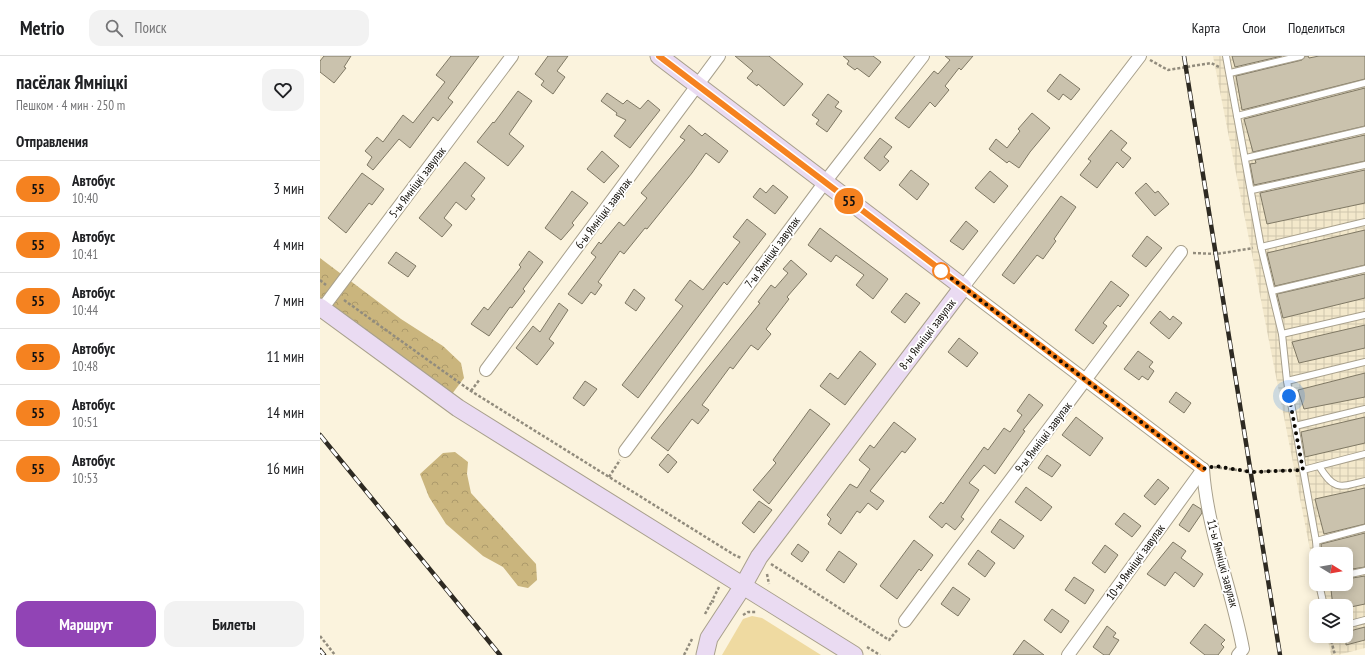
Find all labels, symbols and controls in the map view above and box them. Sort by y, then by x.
search box [89,10,369,46]
text: Metrio [20,16,65,40]
icon: search [103,17,125,39]
text: Поиск [135,18,167,37]
text: Карта [1192,19,1220,37]
text: Слои [1242,19,1266,37]
text: Поделиться [1288,19,1345,37]
button: heart [262,69,304,111]
text: пасёлак Ямніцкі [16,70,128,94]
text: Пешком · 4 мин · 250 m [16,97,125,114]
text: Отправления [16,132,88,151]
street label: 5-ы Ямніцкі завулак [385,143,449,221]
text: Автобус [72,171,115,190]
street label: 6-ы Ямніцкі завулак [571,174,635,252]
text: 3 мин [273,179,304,198]
text: 55 [31,180,45,198]
line badge: 55 [831,188,867,214]
text: 10:40 [72,190,98,207]
text: 55 [842,192,856,210]
street label: 7-ы Ямніцкі завулак [741,213,803,291]
text: Автобус [72,227,115,246]
text: 4 мин [273,235,304,254]
text: 55 [31,236,45,254]
text: 10:41 [72,246,98,263]
unlabelled marker [932,262,950,280]
text: Автобус [72,283,115,302]
text: 7 мин [274,291,304,310]
text: 55 [31,292,45,310]
street label: 8-ы Ямніцкі завулак [895,295,959,373]
text: 10:44 [72,302,98,319]
text: Автобус [72,339,115,358]
text: 11 мин [266,347,304,366]
text: 55 [31,348,45,366]
text: 10:48 [72,358,98,375]
your location [1279,386,1299,406]
text: Автобус [72,395,115,414]
street label: 9-ы Ямніцкі завулак [1011,398,1075,476]
text: 14 мин [266,403,304,422]
text: 55 [31,404,45,422]
text: 10:51 [72,414,98,431]
text: Автобус [72,451,115,470]
text: 16 мин [266,459,304,478]
text: 55 [31,460,45,478]
text: 10:53 [72,470,98,487]
street label: 11-ы Ямніцкі завулак [1204,517,1242,609]
street label: 10-ы Ямніцкі завулак [1102,521,1168,603]
north arrow [1309,547,1353,591]
map controls [1309,547,1353,643]
button: layers [1309,599,1353,643]
button: Маршрут [16,601,156,647]
button: Билеты [164,601,304,647]

